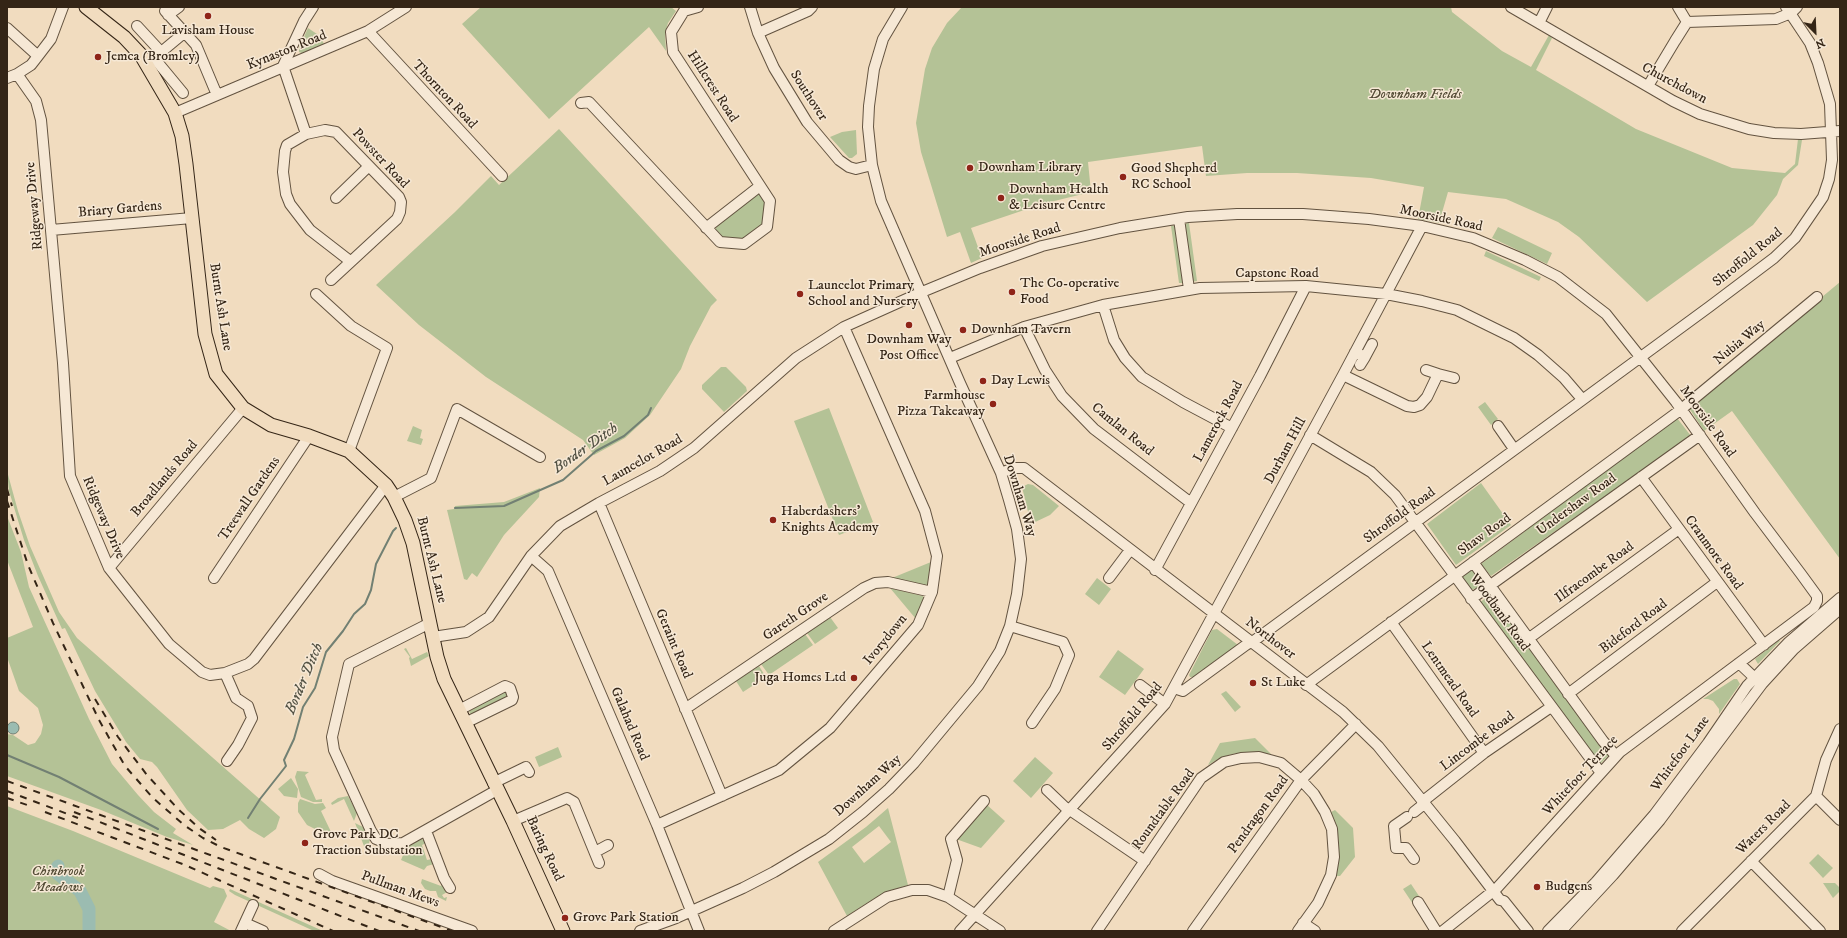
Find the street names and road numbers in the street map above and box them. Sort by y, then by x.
street label: Kynaston Road [245,27,329,75]
street label: Hillcrest Road [683,48,741,126]
street label: Thornton Road [408,57,480,133]
street label: Churchdown [1638,60,1710,108]
street label: Southover [786,68,830,124]
street label: Powster Road [348,126,412,192]
street label: Ridgeway Drive [23,161,47,251]
street label: Briary Gardens [77,198,163,222]
street label: Moorside Road [1398,202,1484,236]
street label: Moorside Road [977,220,1063,262]
street label: Shroffold Road [1710,225,1786,291]
street label: Burnt Ash Lane [205,262,235,352]
street label: Capstone Road [1235,266,1319,282]
street label: Nubia Way [1711,317,1769,369]
street label: Lamerock Road [1191,379,1247,465]
street label: Moorside Road [1675,383,1739,461]
street label: Camlan Road [1087,400,1157,460]
street label: Durham Hill [1261,415,1311,487]
street label: Launcelot Road [600,431,686,491]
street label: Broadlands Road [128,437,202,521]
street label: Downham Way [999,453,1039,539]
street label: Treewall Gardens [216,454,284,544]
street label: Undershaw Road [1534,470,1620,540]
street label: Ridgeway Drive [78,474,128,562]
street label: Shroffold Road [1361,484,1439,548]
street label: Shaw Road [1455,510,1515,560]
street label: Cranmore Road [1680,512,1746,594]
street label: Burnt Ash Lane [412,515,450,605]
street label: Ilfracombe Road [1552,539,1638,607]
street label: Woodbank Road [1465,571,1533,655]
street label: Gareth Grove [760,589,832,645]
street label: Bideford Road [1597,596,1671,658]
street label: Geraint Road [651,607,695,681]
street label: Ivorydown [861,611,911,669]
street label: Northover [1241,615,1299,663]
street label: Lentmead Road [1417,639,1481,721]
street label: Shroffold Road [1099,679,1167,755]
street label: Galahad Road [606,685,652,763]
street label: Lincombe Road [1438,709,1518,775]
street label: Whitefoot Lane [1648,713,1714,795]
street label: Whitefoot Terrace [1540,733,1622,819]
street label: Downham Way [831,751,905,821]
street label: Roundtable Road [1129,766,1199,854]
street label: Pendragon Road [1225,773,1293,857]
street label: Waters Road [1733,797,1795,859]
street label: Baring Road [522,814,566,884]
street label: Pullman Mews [359,868,441,912]

